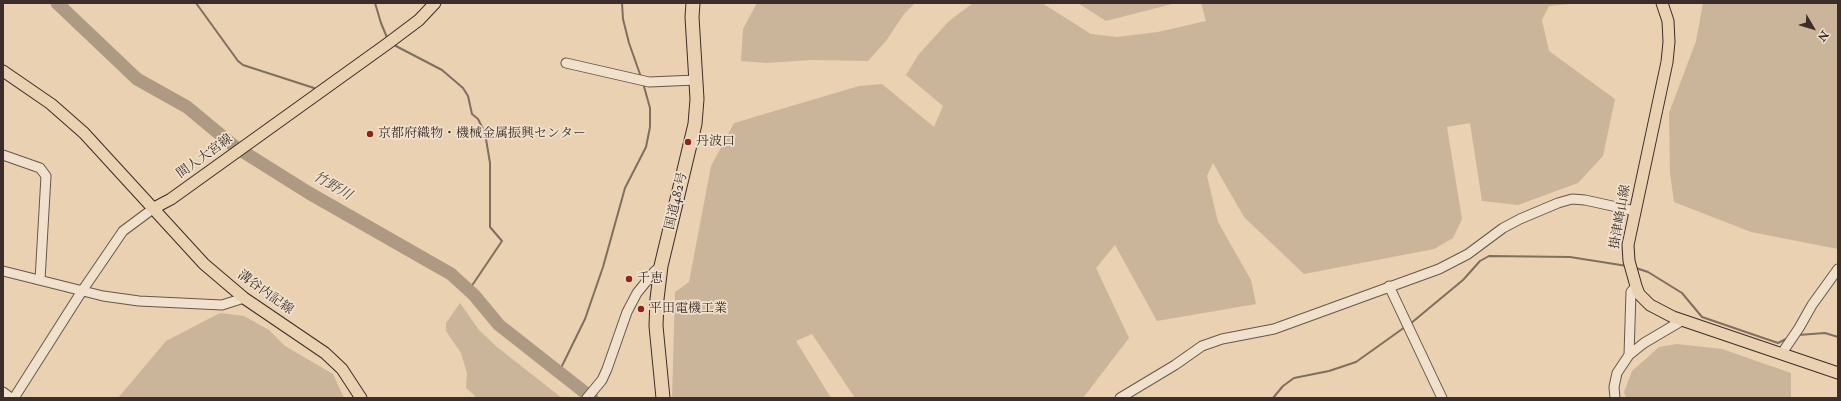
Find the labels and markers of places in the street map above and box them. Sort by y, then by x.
place label: 京都府織物・機械金属振興センター [378,126,586,142]
marker: 京都府織物・機械金属振興センター [365,129,375,139]
place label: 丹波口 [696,134,735,150]
marker: 丹波口 [683,137,693,147]
place label: 千恵 [637,271,663,287]
marker: 千恵 [624,274,634,284]
place label: 平田電機工業 [649,301,727,317]
marker: 平田電機工業 [636,304,646,314]

